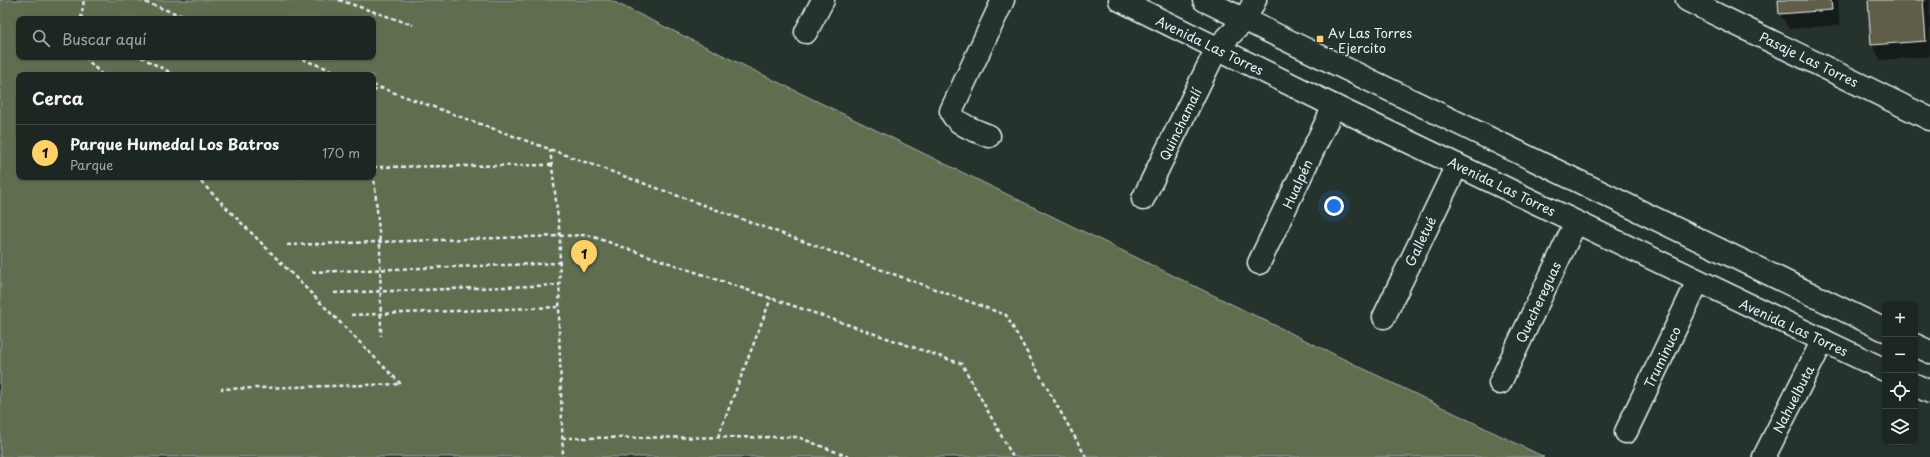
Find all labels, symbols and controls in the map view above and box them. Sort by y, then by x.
street label: Avenida Las Torres [1153,11,1267,79]
search box [16,16,376,60]
place label: Av Las Torres - Ejercito [1328,23,1412,57]
icon: search [30,27,52,49]
text: Buscar aquí [62,27,146,50]
street label: Pasaje Las Torres [1756,27,1862,91]
marker: Av Las Torres - Ejercito [1315,34,1325,44]
text: Cerca [32,85,83,111]
street label: Quinchamalí [1154,85,1206,163]
text: Parque Humedal Los Batros [70,132,279,155]
text: 1 [42,143,48,162]
text: 170 m [322,143,360,162]
street label: Avenida Las Torres [1445,152,1559,220]
text: Parque [70,155,113,174]
street label: Hualpén [1277,156,1317,212]
your location [1324,196,1344,216]
street label: Galletué [1400,213,1440,269]
pin: 1 [571,240,597,273]
street label: Quechereguas [1511,258,1565,346]
street label: Avenida Las Torres [1737,294,1851,360]
map controls [1882,301,1918,445]
button: + [1882,301,1918,337]
street label: Truminuco [1639,323,1685,391]
button: − [1882,337,1918,373]
street label: Nahuelbuta [1768,361,1819,436]
button: locate [1882,373,1918,409]
button: layers [1882,409,1918,445]

